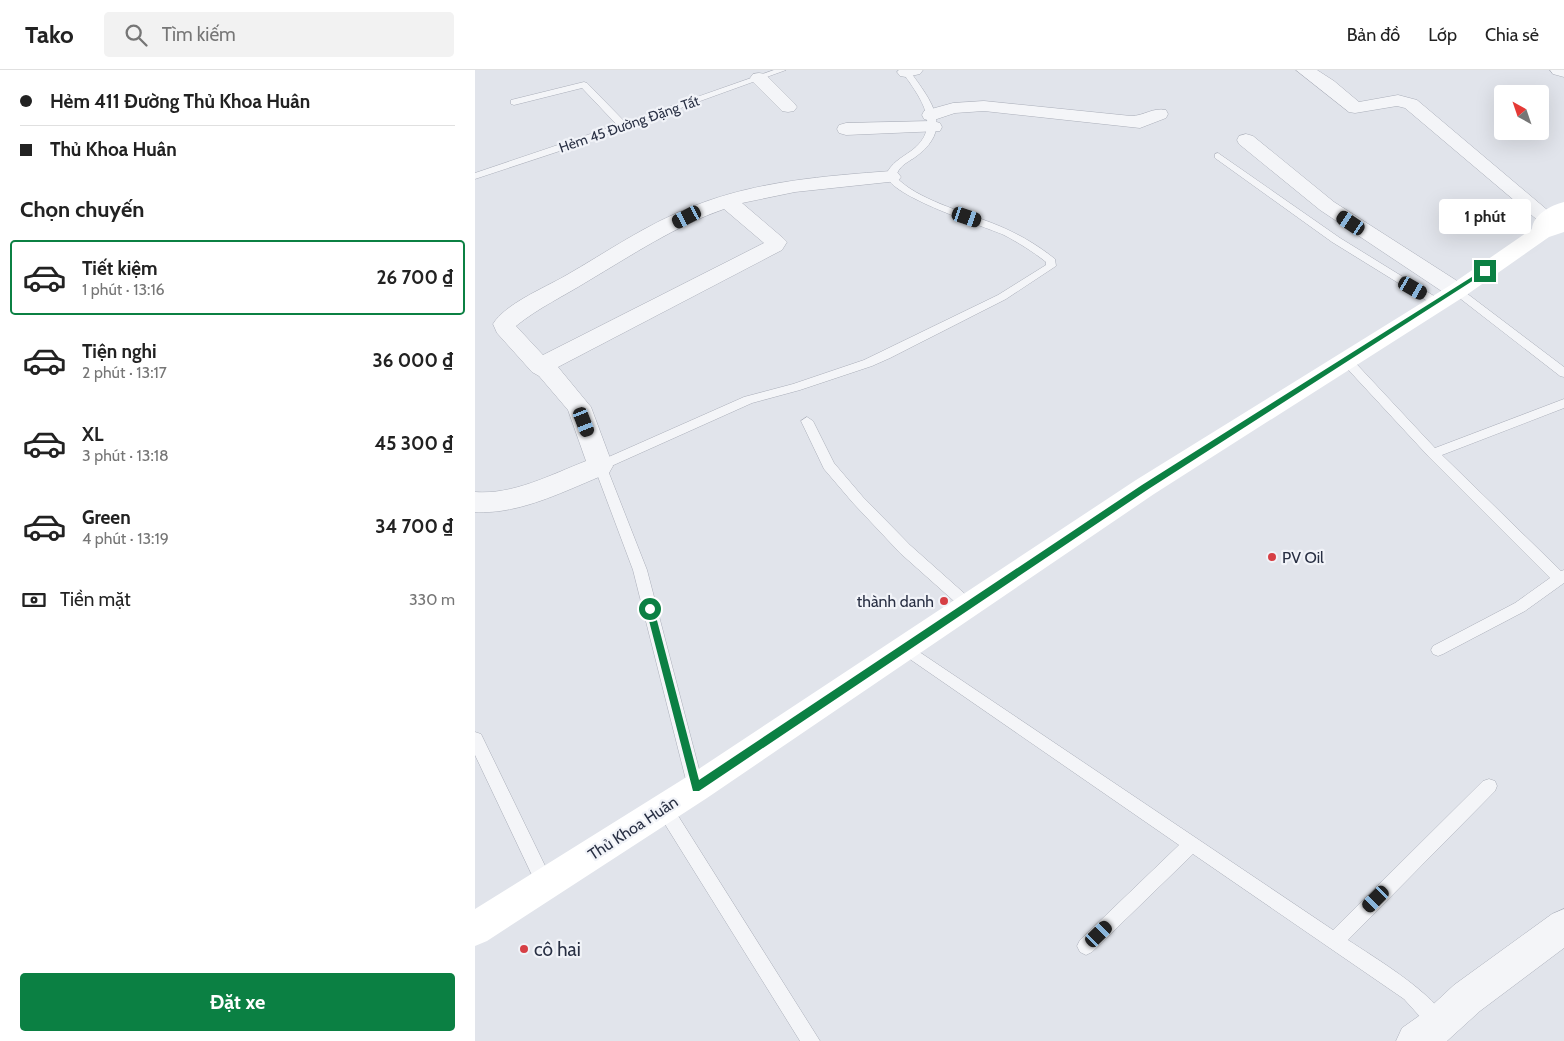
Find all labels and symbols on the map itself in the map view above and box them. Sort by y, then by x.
north arrow [1494,85,1549,140]
street label: Hẻm 45 Đường Đặng Tất [557,91,702,156]
callout: 1 phút [1439,198,1531,234]
car [670,204,703,230]
car [950,205,983,229]
car [1334,208,1367,238]
route end [1474,260,1496,282]
car [1396,274,1429,302]
car [571,405,596,439]
place label: PV Oil [1282,548,1324,567]
marker: PV Oil [1266,551,1278,563]
place label: thành danh [857,592,934,611]
marker: thành danh [938,595,950,607]
route start [639,598,661,620]
street label: Thủ Khoa Huân [585,792,681,864]
car [1360,883,1391,915]
car [1083,918,1115,950]
place label: cô hai [534,938,581,961]
marker: cô hai [518,943,530,955]

